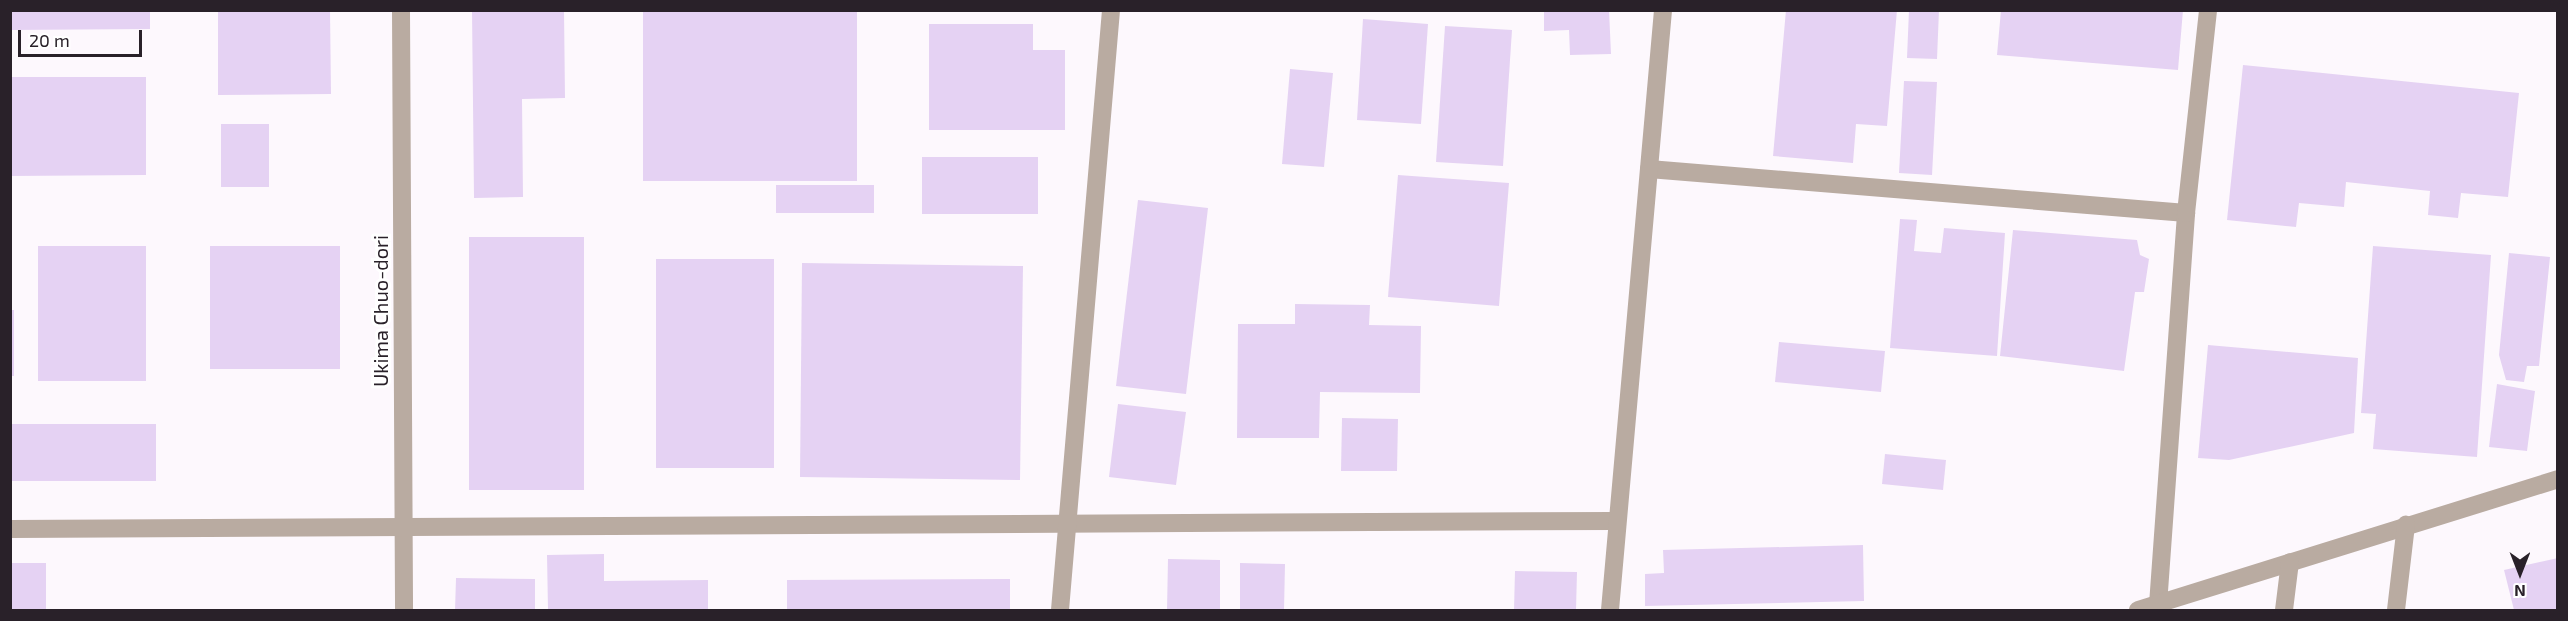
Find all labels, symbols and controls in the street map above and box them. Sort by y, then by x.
scale bar [21,18,146,56]
text: 20 m [29,29,70,51]
street label: Ukima Chuo-dori [368,235,392,387]
north arrow [2490,543,2550,603]
text: N [2514,582,2526,601]

